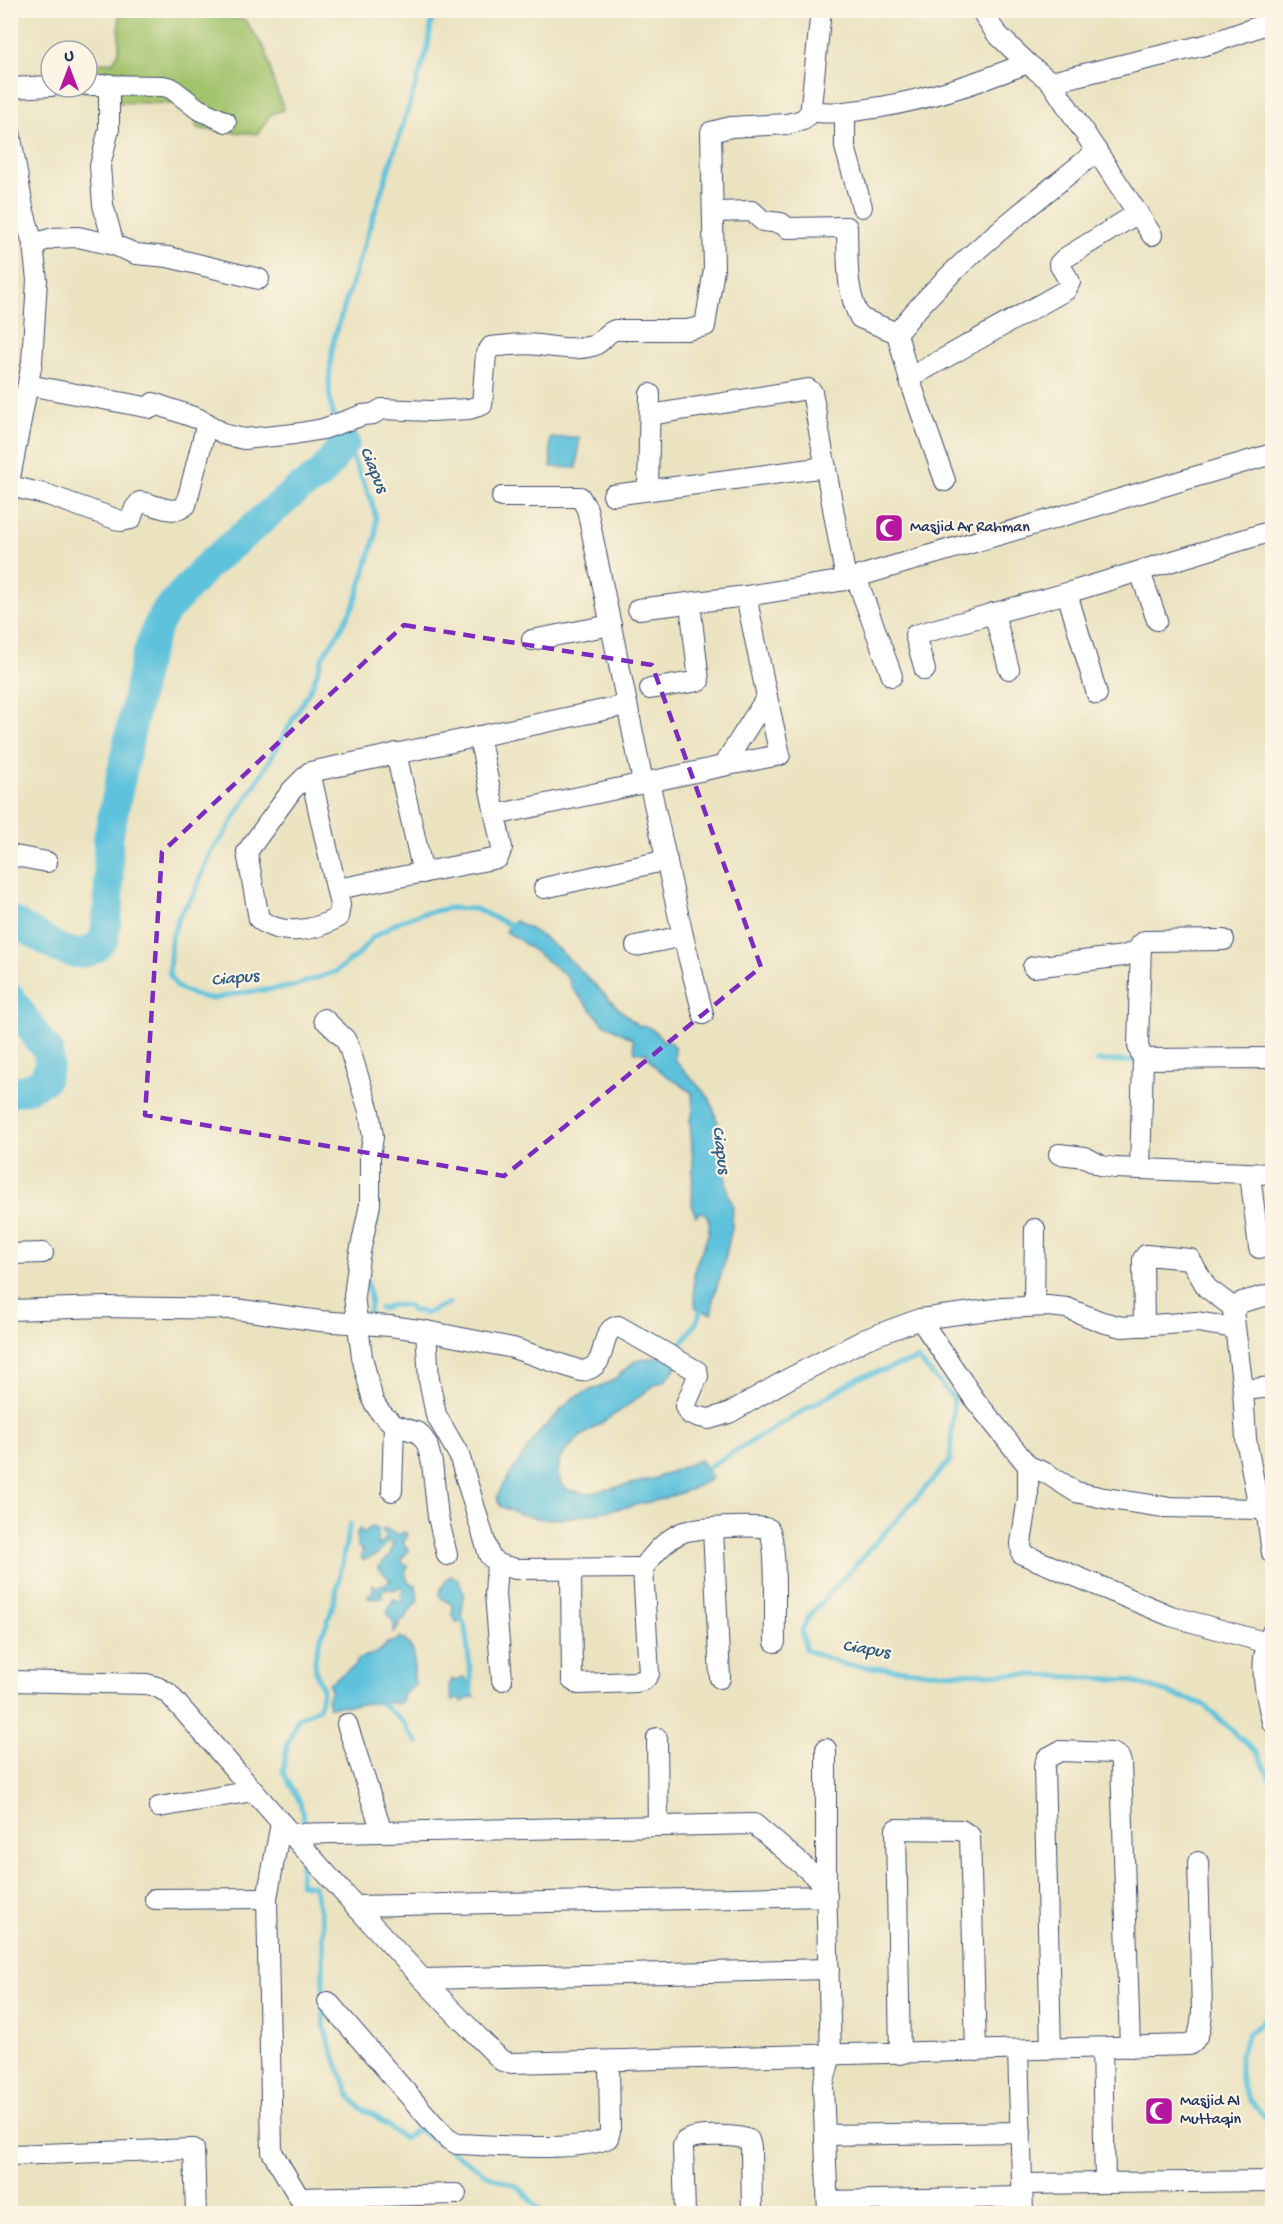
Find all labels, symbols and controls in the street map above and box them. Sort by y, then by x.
north arrow [39,39,99,99]
text: U [64,48,74,67]
water label: Ciapus [354,444,393,498]
mosque icon: Masjid Ar Rahman [873,512,905,544]
place label: Masjid Ar Rahman [910,519,1030,538]
water label: Ciapus [210,966,262,992]
water label: Ciapus [706,1125,734,1177]
water label: Ciapus [841,1636,893,1664]
place label: Masjid Al Muttaqin [1180,2093,1242,2130]
mosque icon: Masjid Al Muttaqin [1143,2095,1175,2127]

